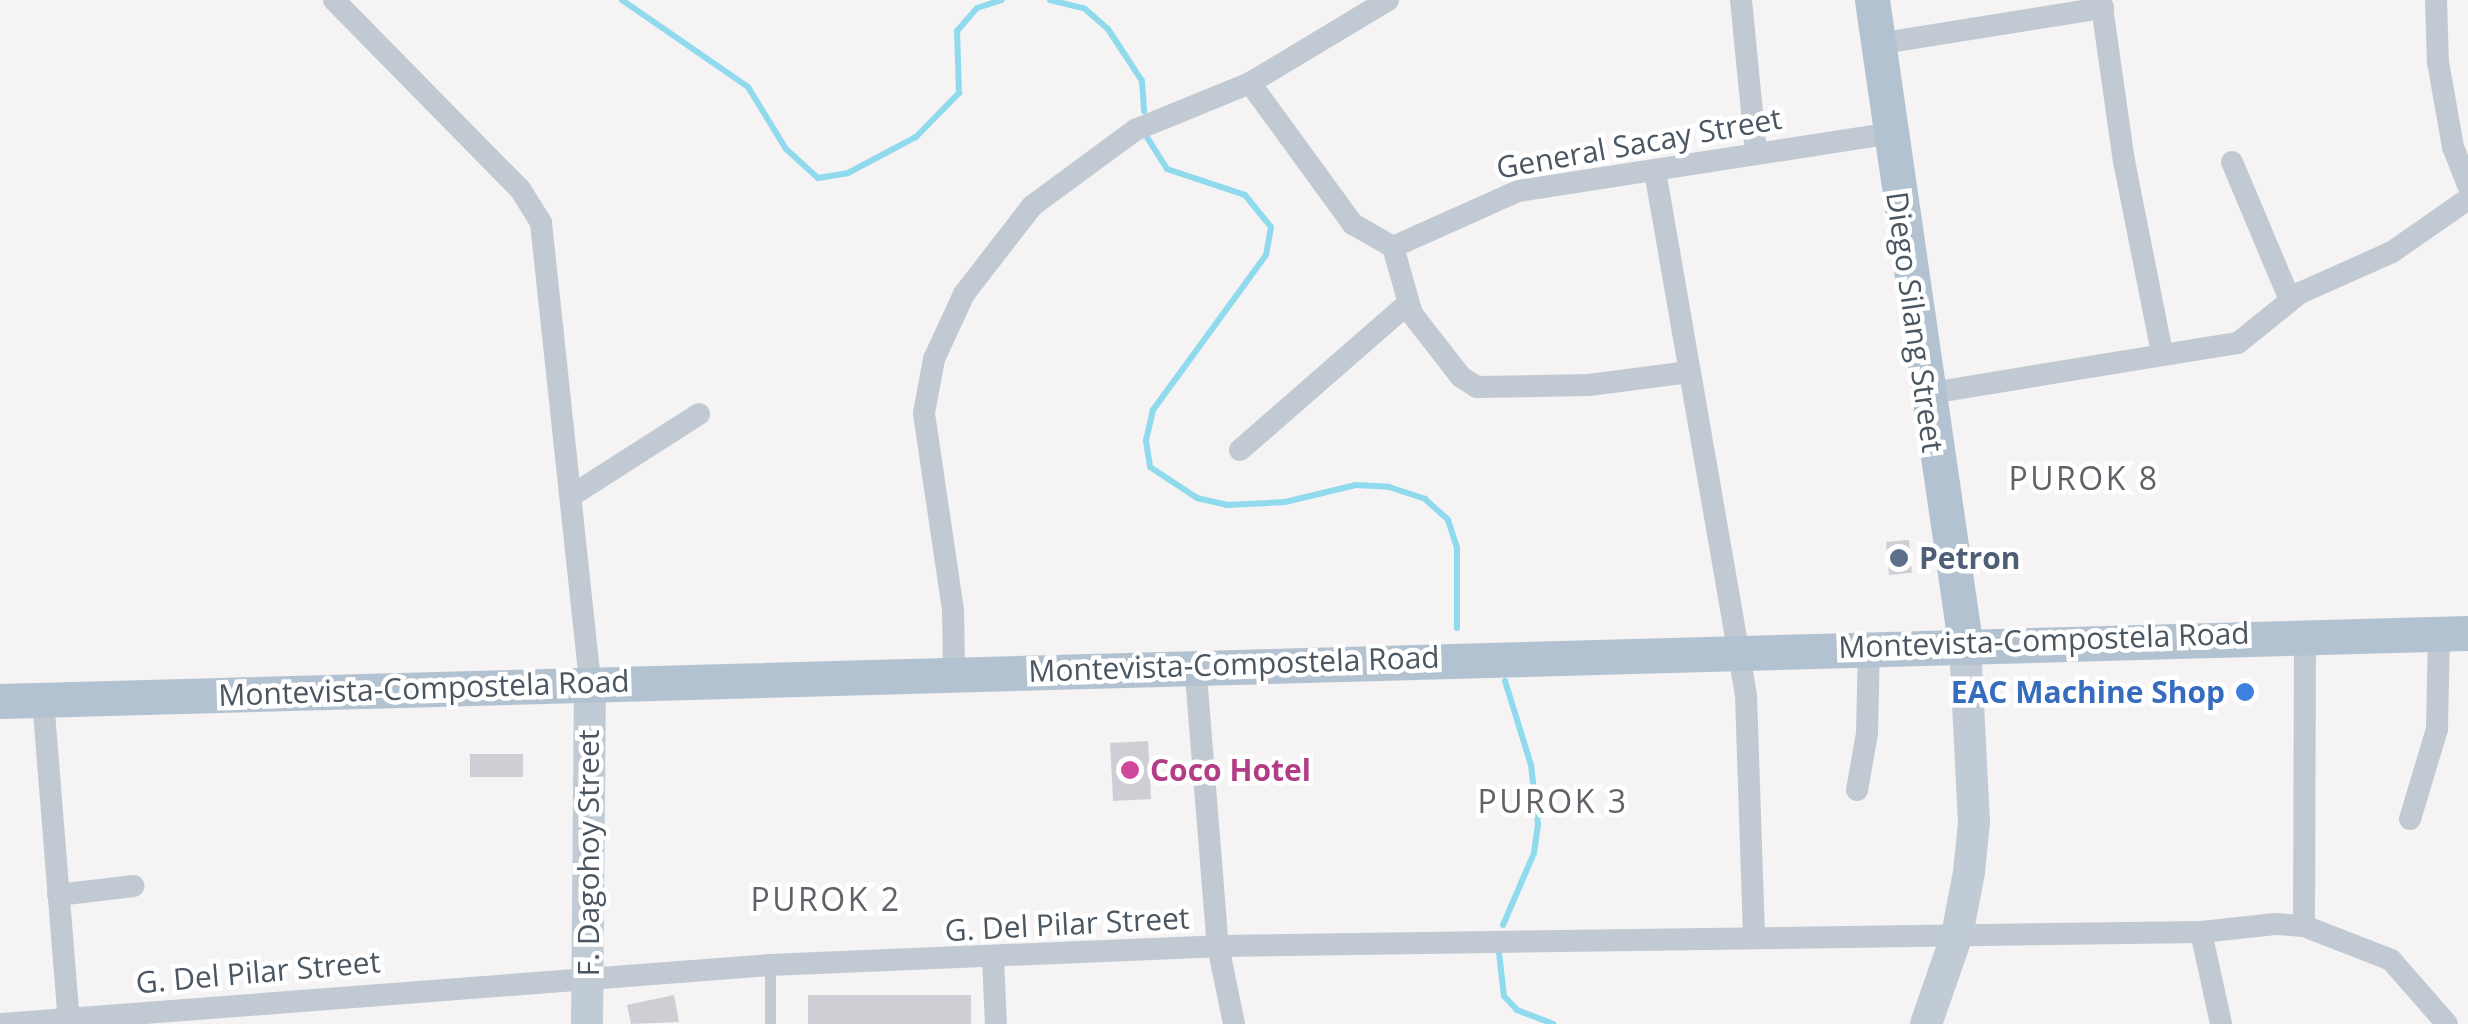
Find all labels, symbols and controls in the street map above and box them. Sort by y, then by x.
street label: General Sacay Street [1494,100,1784,186]
street label: Diego Silang Street [1879,189,1951,455]
district label: PUROK 8 [2009,459,2159,497]
place label: Petron [1919,540,2020,576]
marker: Petron [1888,547,1910,569]
street label: Montevista-Compostela Road [1838,615,2250,665]
street label: Montevista-Compostela Road [1028,639,1440,689]
street label: Montevista-Compostela Road [218,663,630,713]
place label: EAC Machine Shop [1951,674,2225,710]
marker: EAC Machine Shop [2234,681,2256,703]
street label: F. Dagohoy Street [570,730,606,976]
place label: Coco Hotel [1150,752,1311,788]
marker: Coco Hotel [1119,759,1141,781]
district label: PUROK 3 [1478,782,1628,820]
district label: PUROK 2 [751,880,901,918]
street label: G. Del Pilar Street [944,900,1190,948]
street label: G. Del Pilar Street [134,943,382,1001]

